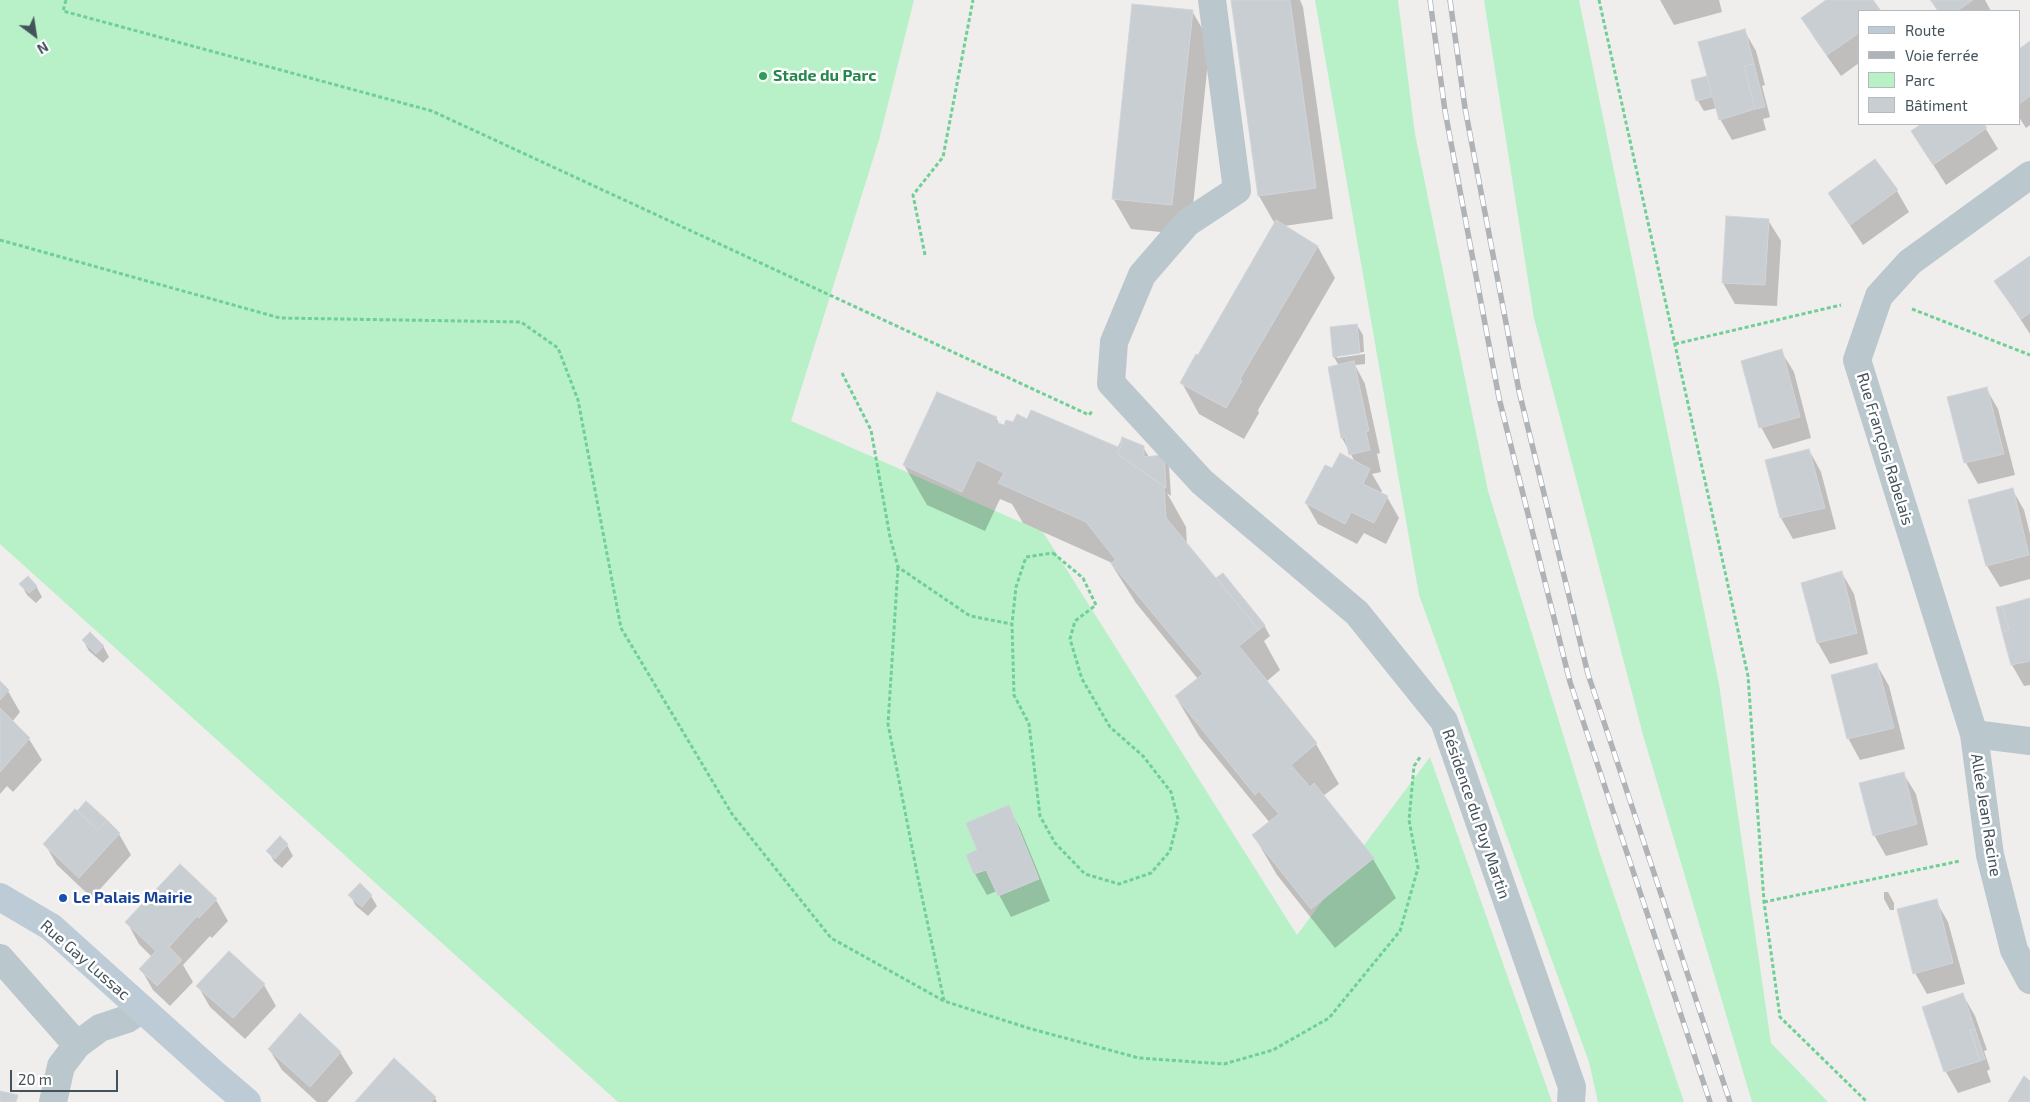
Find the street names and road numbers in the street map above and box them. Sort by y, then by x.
street label: Rue François Rabelais [1853,370,1917,528]
street label: Résidence du Puy Martin [1438,727,1514,901]
street label: Allée Jean Racine [1967,752,2005,878]
street label: Rue Gay Lussac [36,916,134,1004]

